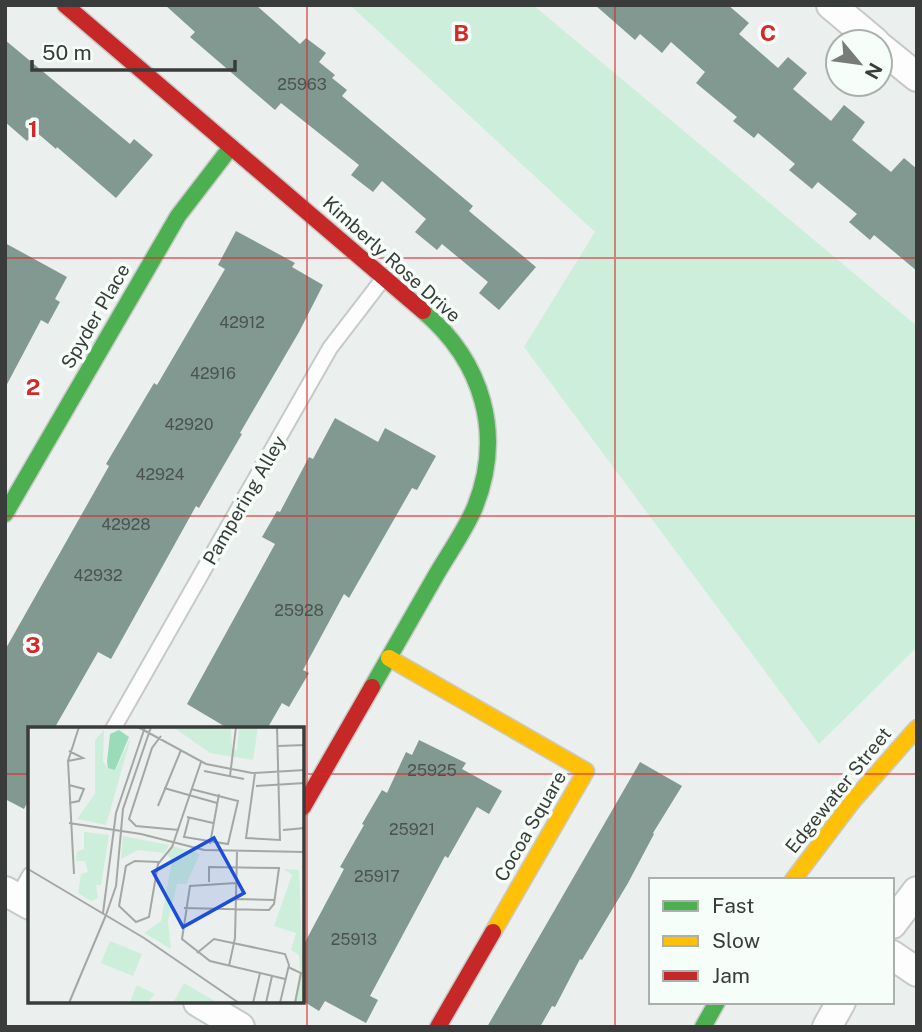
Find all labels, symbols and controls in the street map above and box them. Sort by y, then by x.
text: B [453,19,469,46]
text: C [760,19,776,46]
scale bar [32,28,234,72]
north arrow [824,28,894,98]
text: 50 m [42,40,92,65]
text: N [861,59,887,83]
house number: 25963 [277,75,327,94]
text: 1 [28,115,38,142]
street label: Kimberly Rose Drive [319,191,465,327]
street label: Spyder Place [56,260,134,372]
house number: 42912 [219,313,265,332]
house number: 42916 [190,364,236,383]
text: 2 [26,373,40,400]
house number: 42920 [165,415,214,434]
street label: Pampering Alley [198,431,290,569]
house number: 42924 [135,465,185,484]
house number: 42928 [101,515,151,534]
house number: 42932 [73,566,123,585]
house number: 25928 [274,601,324,620]
text: 3 [25,631,41,658]
street label: Edgewater Street [781,723,895,857]
inset map [28,727,304,1004]
house number: 25925 [407,761,457,780]
street label: Cocoa Square [490,767,570,885]
house number: 25921 [389,820,435,839]
house number: 25917 [354,867,400,886]
legend [649,878,894,1004]
text: Fast [712,893,754,918]
text: Slow [712,928,760,953]
house number: 25913 [331,930,377,949]
text: Jam [712,963,750,988]

